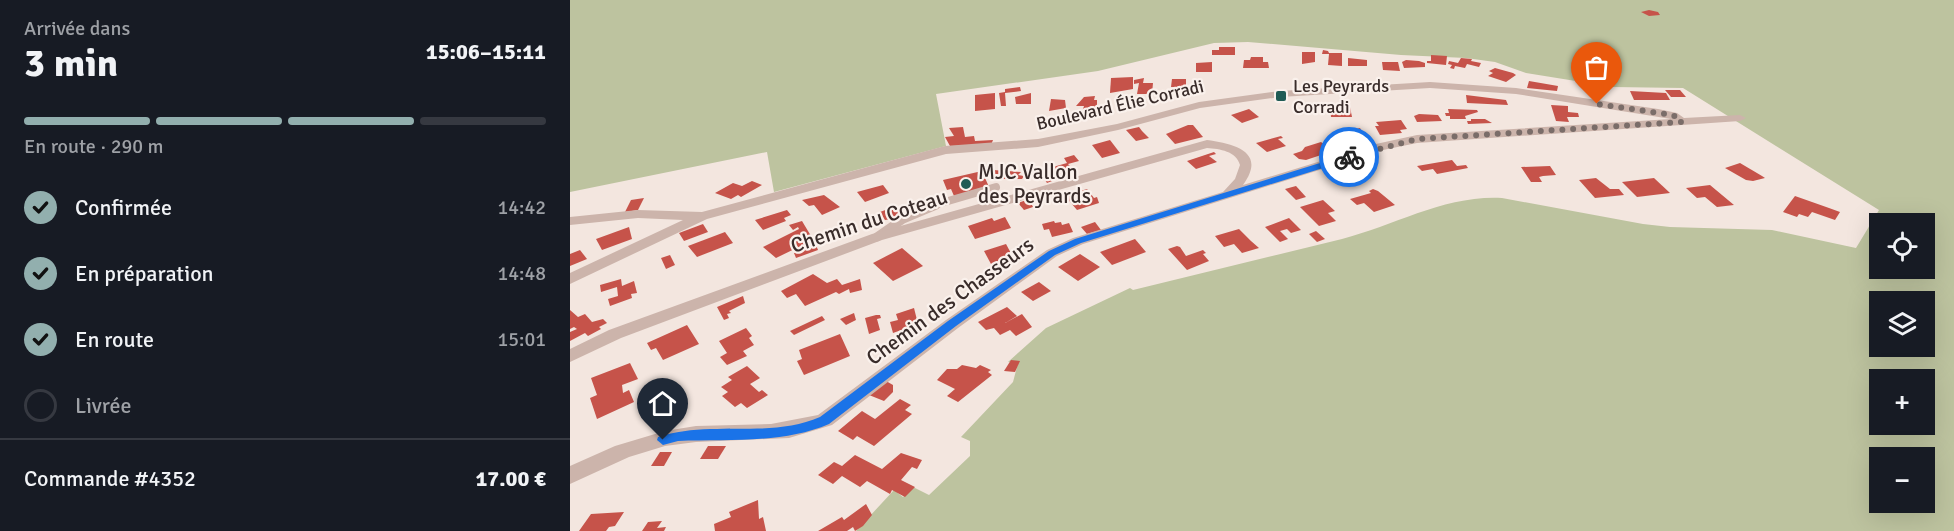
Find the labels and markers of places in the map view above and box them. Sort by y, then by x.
pin [1571,42,1622,104]
place label: Les Peyrards Corradi [1293,75,1389,118]
marker: Les Peyrards Corradi [1274,89,1288,103]
place label: MJC Vallon des Peyrards [978,159,1091,209]
marker: MJC Vallon des Peyrards [959,177,973,191]
pin [637,378,688,440]

